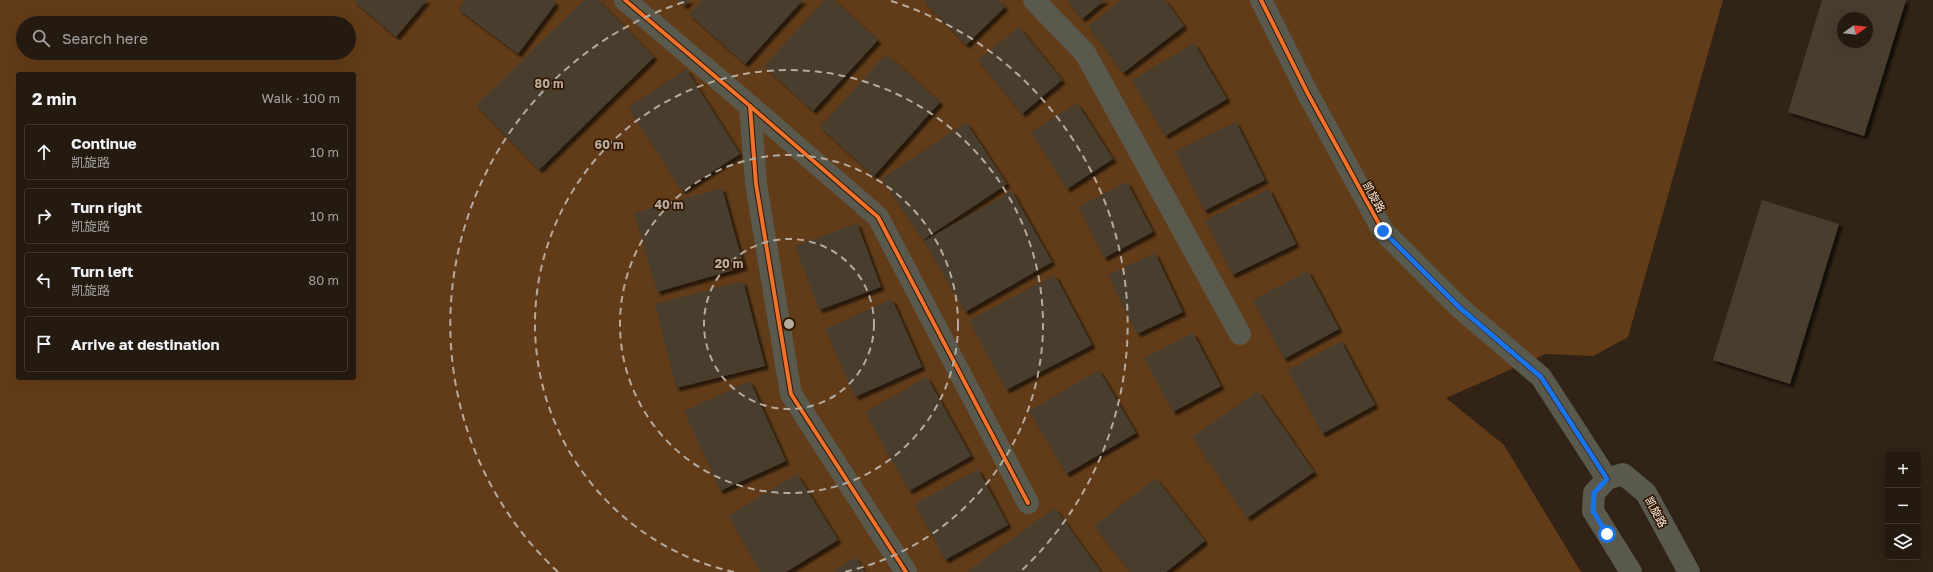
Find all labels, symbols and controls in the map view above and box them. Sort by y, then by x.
north arrow [1837,12,1873,48]
search box [16,16,356,60]
icon: search [30,27,52,49]
text: Search here [62,29,148,47]
text: 80 m [535,76,563,91]
text: 2 min [32,88,76,109]
text: Walk · 100 m [262,90,340,106]
text: Continue [71,134,137,152]
text: 60 m [595,137,623,152]
icon: ahead [33,141,55,163]
text: 10 m [310,144,339,160]
text: 凯旋路 [71,154,110,170]
street label: 凯旋路 [1361,179,1388,214]
text: 40 m [655,197,683,212]
text: Turn right [71,198,142,216]
icon: right [33,205,55,227]
text: 10 m [310,208,339,224]
text: 凯旋路 [71,218,110,234]
route end [1374,222,1392,240]
text: 20 m [715,256,743,271]
text: Turn left [71,262,133,280]
icon: left [33,269,55,291]
text: 80 m [308,272,339,288]
text: 凯旋路 [71,282,110,298]
centre of rings [782,317,796,331]
icon: arrive [33,333,55,355]
text: Arrive at destination [71,335,220,353]
map controls [1885,452,1921,560]
button: + [1885,452,1921,488]
button: − [1885,488,1921,524]
street label: 凯旋路 [1643,494,1670,529]
button: layers [1885,524,1921,560]
route start [1598,525,1616,543]

